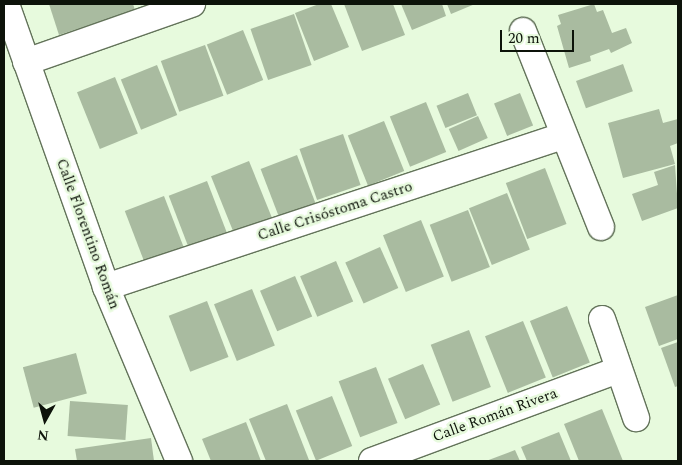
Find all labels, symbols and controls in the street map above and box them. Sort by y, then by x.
scale bar [502,20,576,52]
text: 20 m [508,27,540,50]
street label: Calle Florentino Román [52,156,124,312]
street label: Calle Crisóstoma Castro [255,177,415,245]
street label: Calle Román Rivera [430,384,560,446]
north arrow [20,395,70,445]
text: N [36,424,50,447]

